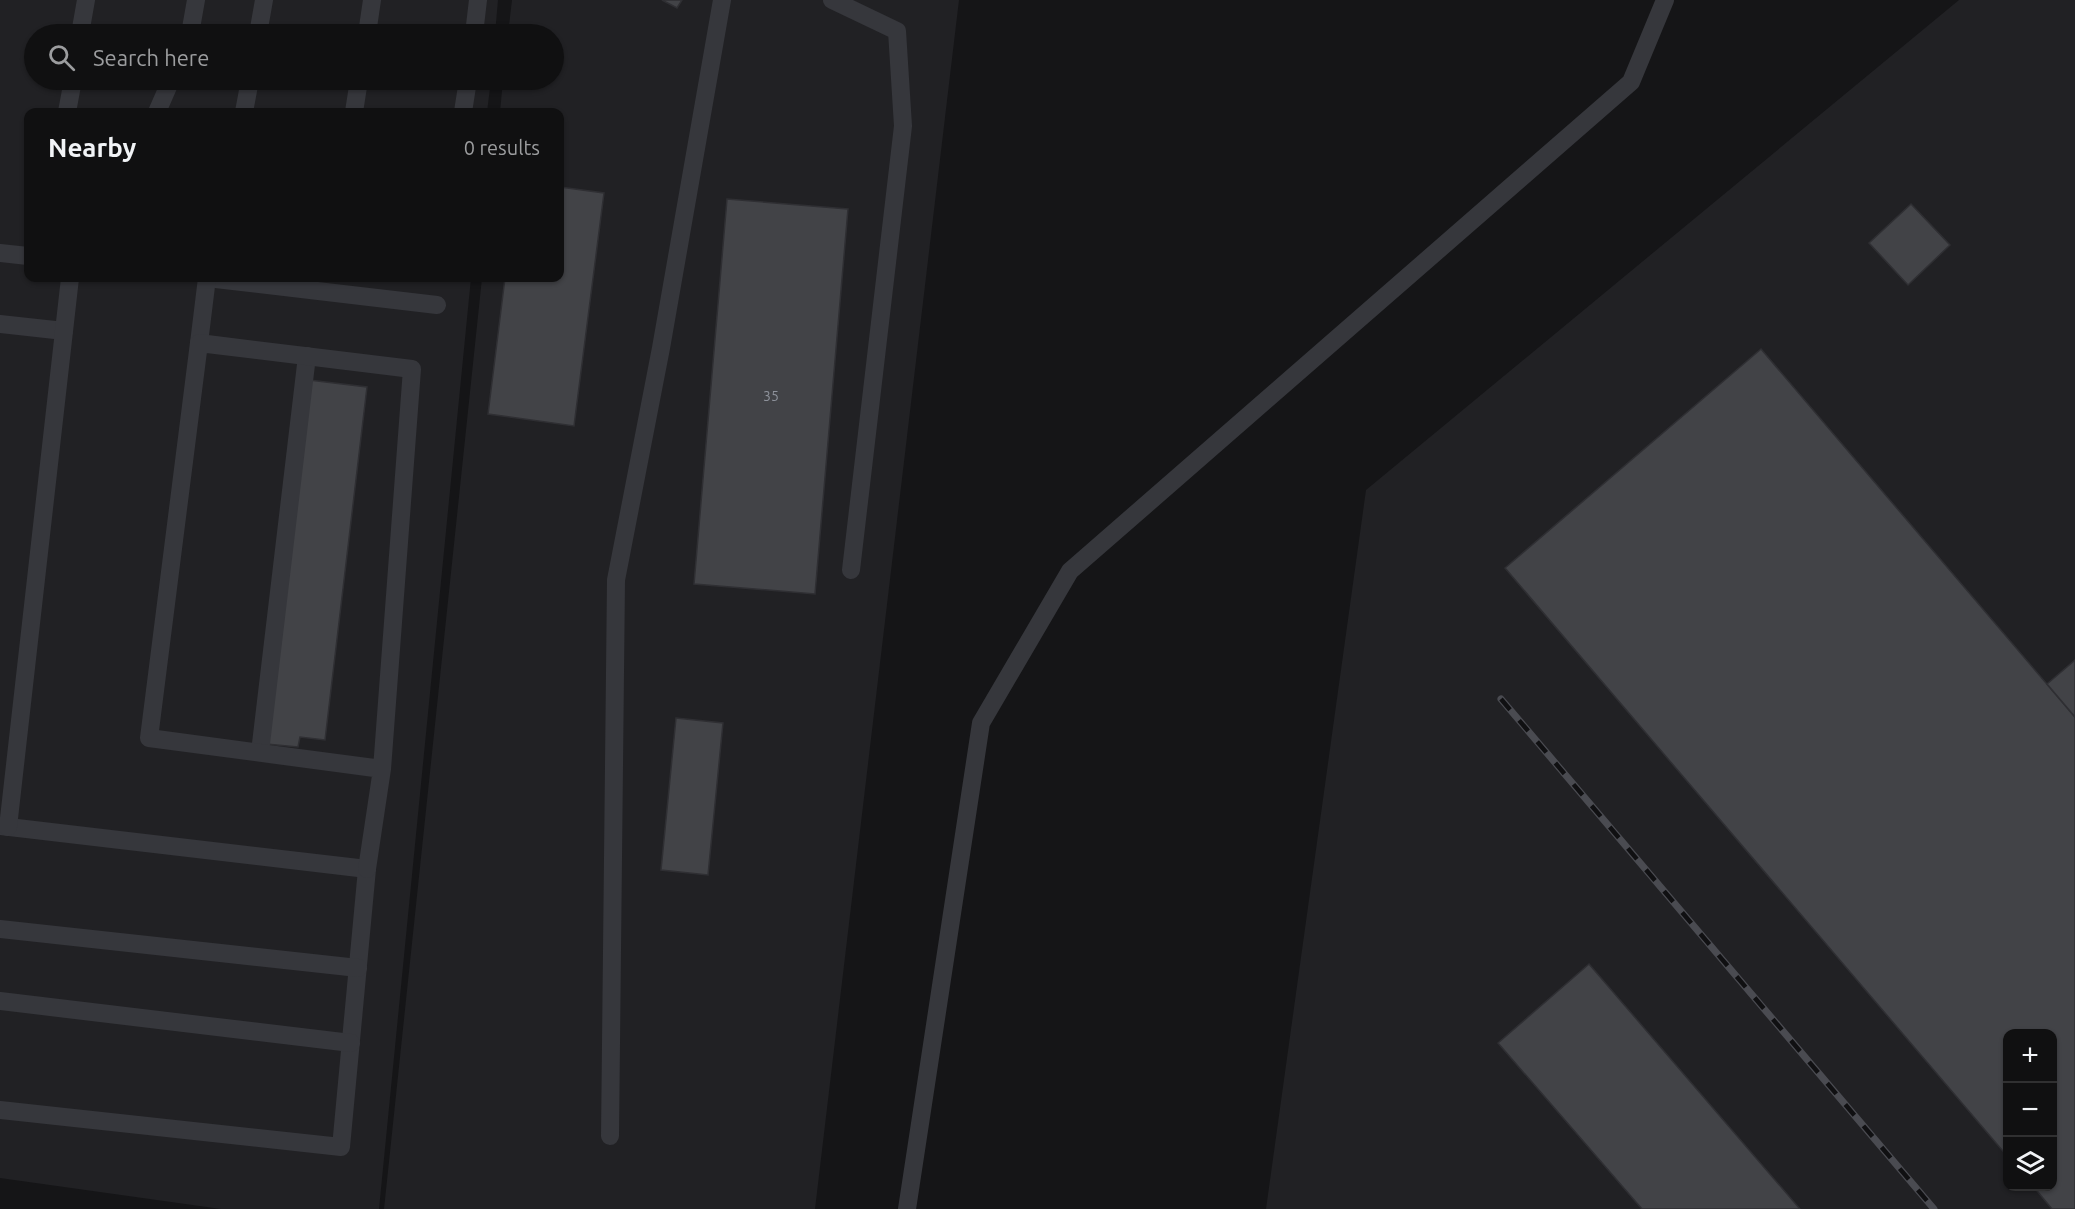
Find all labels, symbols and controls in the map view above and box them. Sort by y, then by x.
search box [24,24,564,90]
icon: search [45,41,78,74]
text: Search here [93,45,209,70]
text: Nearby [48,133,136,162]
text: 0 results [464,136,540,159]
house number: 35 [763,388,779,404]
map controls [2003,1029,2057,1191]
button: + [2003,1029,2057,1083]
button: − [2003,1083,2057,1137]
button: layers [2003,1137,2057,1191]

